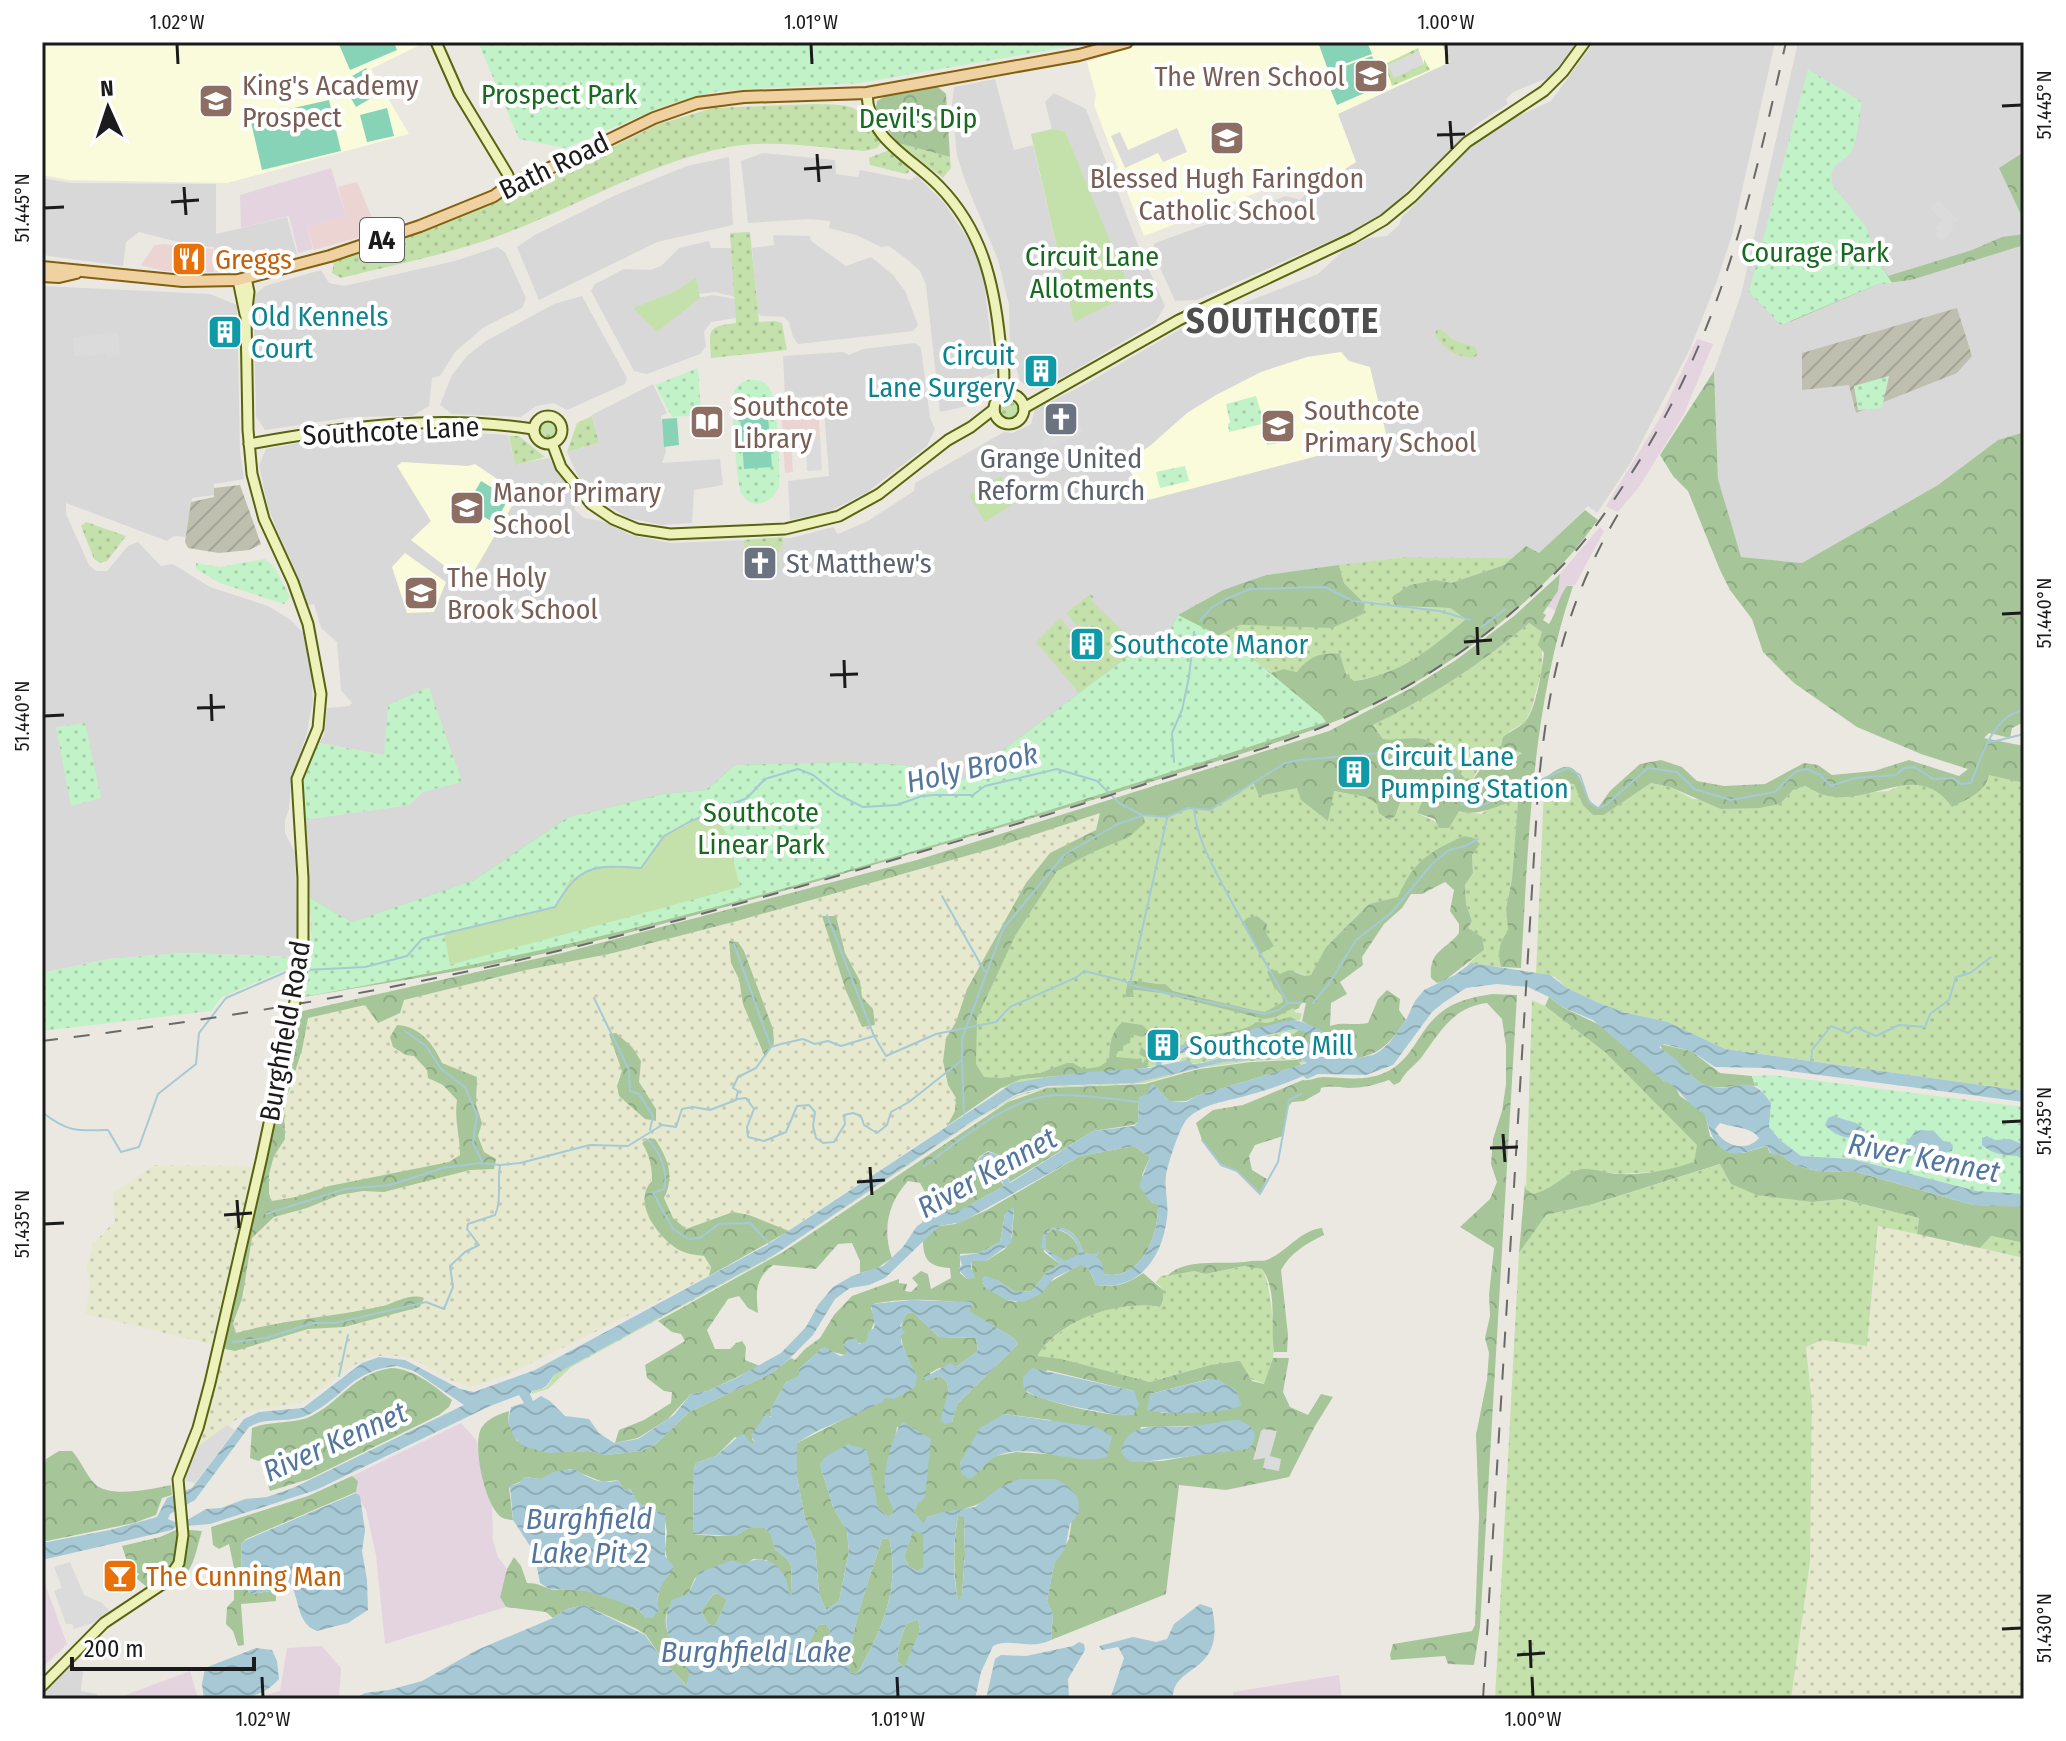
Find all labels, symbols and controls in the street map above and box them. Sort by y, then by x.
text: 1.02°W [149,10,205,34]
text: 1.01°W [784,10,838,34]
text: 1.00°W [1418,10,1475,34]
school or university icon: The Wren School [1352,57,1390,95]
place label: The Wren School [1154,60,1345,93]
north arrow [68,68,148,148]
place label: King's Academy Prospect [242,69,419,134]
text: 51.445°N [2032,70,2056,140]
text: N [100,75,114,102]
park label: Prospect Park [481,78,638,111]
school or university icon: King's Academy Prospect [197,82,235,120]
park label: Devil's Dip [859,102,977,135]
school or university icon: Blessed Hugh Faringdon Catholic School [1208,119,1246,157]
street label: Bath Road [494,125,614,207]
place label: Blessed Hugh Faringdon Catholic School [1090,162,1364,227]
text: 51.445°N [10,173,34,243]
road number: A4 [360,218,404,262]
park label: Courage Park [1741,236,1890,269]
restaurant icon: Greggs [170,240,208,278]
park label: Circuit Lane Allotments [1025,240,1159,305]
place label: Greggs [215,243,292,276]
district label: SOUTHCOTE [1186,299,1380,343]
place label: Old Kennels Court [251,300,388,365]
building icon: Old Kennels Court [206,313,244,351]
place label: Circuit Lane Surgery [867,339,1016,404]
building icon: Circuit Lane Surgery [1022,352,1060,390]
place label: Southcote Library [733,390,849,455]
place label: Southcote Primary School [1304,394,1476,459]
church icon: Grange United Reform Church [1042,400,1080,438]
library icon: Southcote Library [688,403,726,441]
school or university icon: Southcote Primary School [1259,407,1297,445]
street label: Southcote Lane [302,410,480,452]
place label: Grange United Reform Church [977,442,1145,507]
place label: Manor Primary School [493,476,661,541]
school or university icon: Manor Primary School [448,489,486,527]
church icon: St Matthew's [741,544,779,582]
place label: St Matthew's [786,547,932,580]
place label: The Holy Brook School [447,561,598,626]
school or university icon: The Holy Brook School [402,574,440,612]
text: 51.440°N [2032,578,2056,648]
building icon: Southcote Manor [1068,625,1106,663]
place label: Southcote Manor [1113,628,1309,661]
text: 51.440°N [10,681,34,751]
water label: Holy Brook [903,735,1041,801]
place label: Circuit Lane Pumping Station [1380,740,1569,805]
building icon: Circuit Lane Pumping Station [1335,753,1373,791]
park label: Southcote Linear Park [697,796,826,861]
street label: Burghfield Road [253,938,317,1124]
building icon: Southcote Mill [1144,1026,1182,1064]
place label: Southcote Mill [1189,1029,1353,1062]
text: 51.435°N [2032,1087,2056,1155]
water label: River Kennet [911,1120,1063,1226]
water label: River Kennet [1845,1126,2003,1190]
text: 51.435°N [10,1190,34,1258]
water label: River Kennet [258,1394,413,1490]
water label: Burghfield Lake Pit 2 [526,1501,652,1571]
bar icon: The Cunning Man [101,1557,139,1595]
place label: The Cunning Man [146,1560,342,1593]
text: 51.430°N [2032,1593,2056,1663]
scale bar [72,1621,254,1671]
water label: Burghfield Lake [661,1634,851,1670]
text: 200 m [84,1635,144,1663]
text: 1.02°W [235,1707,291,1731]
text: 1.01°W [871,1707,925,1731]
text: 1.00°W [1505,1707,1562,1731]

